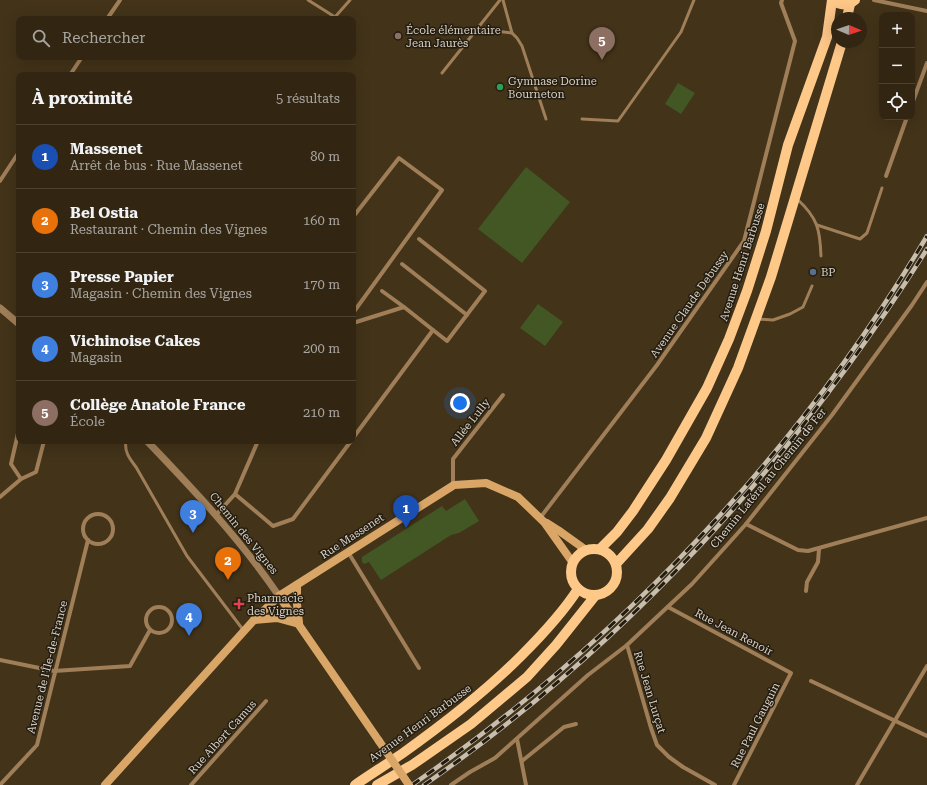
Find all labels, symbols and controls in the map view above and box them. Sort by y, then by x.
north arrow [831,12,867,48]
map controls [879,12,915,120]
button: + [879,12,915,48]
search box [16,16,356,60]
place label: École élémentaire Jean Jaurès [406,23,501,50]
icon: search [30,27,52,49]
pin: 5 [589,27,615,60]
text: Rechercher [62,29,145,47]
marker: École élémentaire Jean Jaurès [393,31,403,41]
button: − [879,48,915,84]
place label: Gymnase Dorine Bourneton [508,75,597,101]
marker: Gymnase Dorine Bourneton [495,82,505,92]
button: locate [879,84,915,120]
text: À proximité [32,88,133,108]
text: 5 résultats [276,91,340,106]
text: Massenet [70,140,143,158]
text: 1 [41,149,49,164]
text: 80 m [310,149,340,164]
text: Arrêt de bus · Rue Massenet [70,158,243,173]
street label: Avenue Henri Barbusse [717,201,768,323]
text: Bel Ostia [70,204,138,222]
text: 2 [41,213,49,228]
text: 160 m [303,213,340,228]
text: Restaurant · Chemin des Vignes [70,222,267,237]
street label: Avenue Claude Debussy [648,248,732,360]
place label: BP [821,266,835,279]
marker: BP [808,267,818,277]
text: Presse Papier [70,268,174,286]
text: 3 [41,277,49,292]
text: 170 m [303,277,340,292]
text: Magasin · Chemin des Vignes [70,286,252,301]
text: Vichinoise Cakes [70,332,200,350]
text: 4 [41,341,49,356]
text: 200 m [303,341,340,356]
text: Magasin [70,350,122,365]
your location [450,393,470,413]
text: Collège Anatole France [70,396,245,414]
street label: Allée Lully [448,396,493,449]
text: 5 [41,405,49,420]
text: 210 m [303,405,340,420]
street label: Chemin Latéral au Chemin de Fer [708,405,829,551]
text: École [70,414,105,429]
street label: Chemin des Vignes [207,490,281,577]
pin: 1 [393,495,419,528]
pin: 3 [180,500,206,533]
street label: Rue Massenet [318,511,386,562]
pin: 2 [215,547,241,580]
place label: Pharmacie des Vignes [247,592,304,618]
street label: Avenue de l'Île-de-France [24,599,70,735]
marker: Pharmacie des Vignes [234,599,244,609]
pin: 4 [176,603,202,636]
street label: Rue Jean Renoir [693,606,775,659]
street label: Rue Jean Lurçat [631,650,668,735]
street label: Rue Paul Gauguin [728,680,783,770]
street label: Avenue Henri Barbusse [367,682,474,765]
street label: Rue Albert Camus [186,698,259,777]

